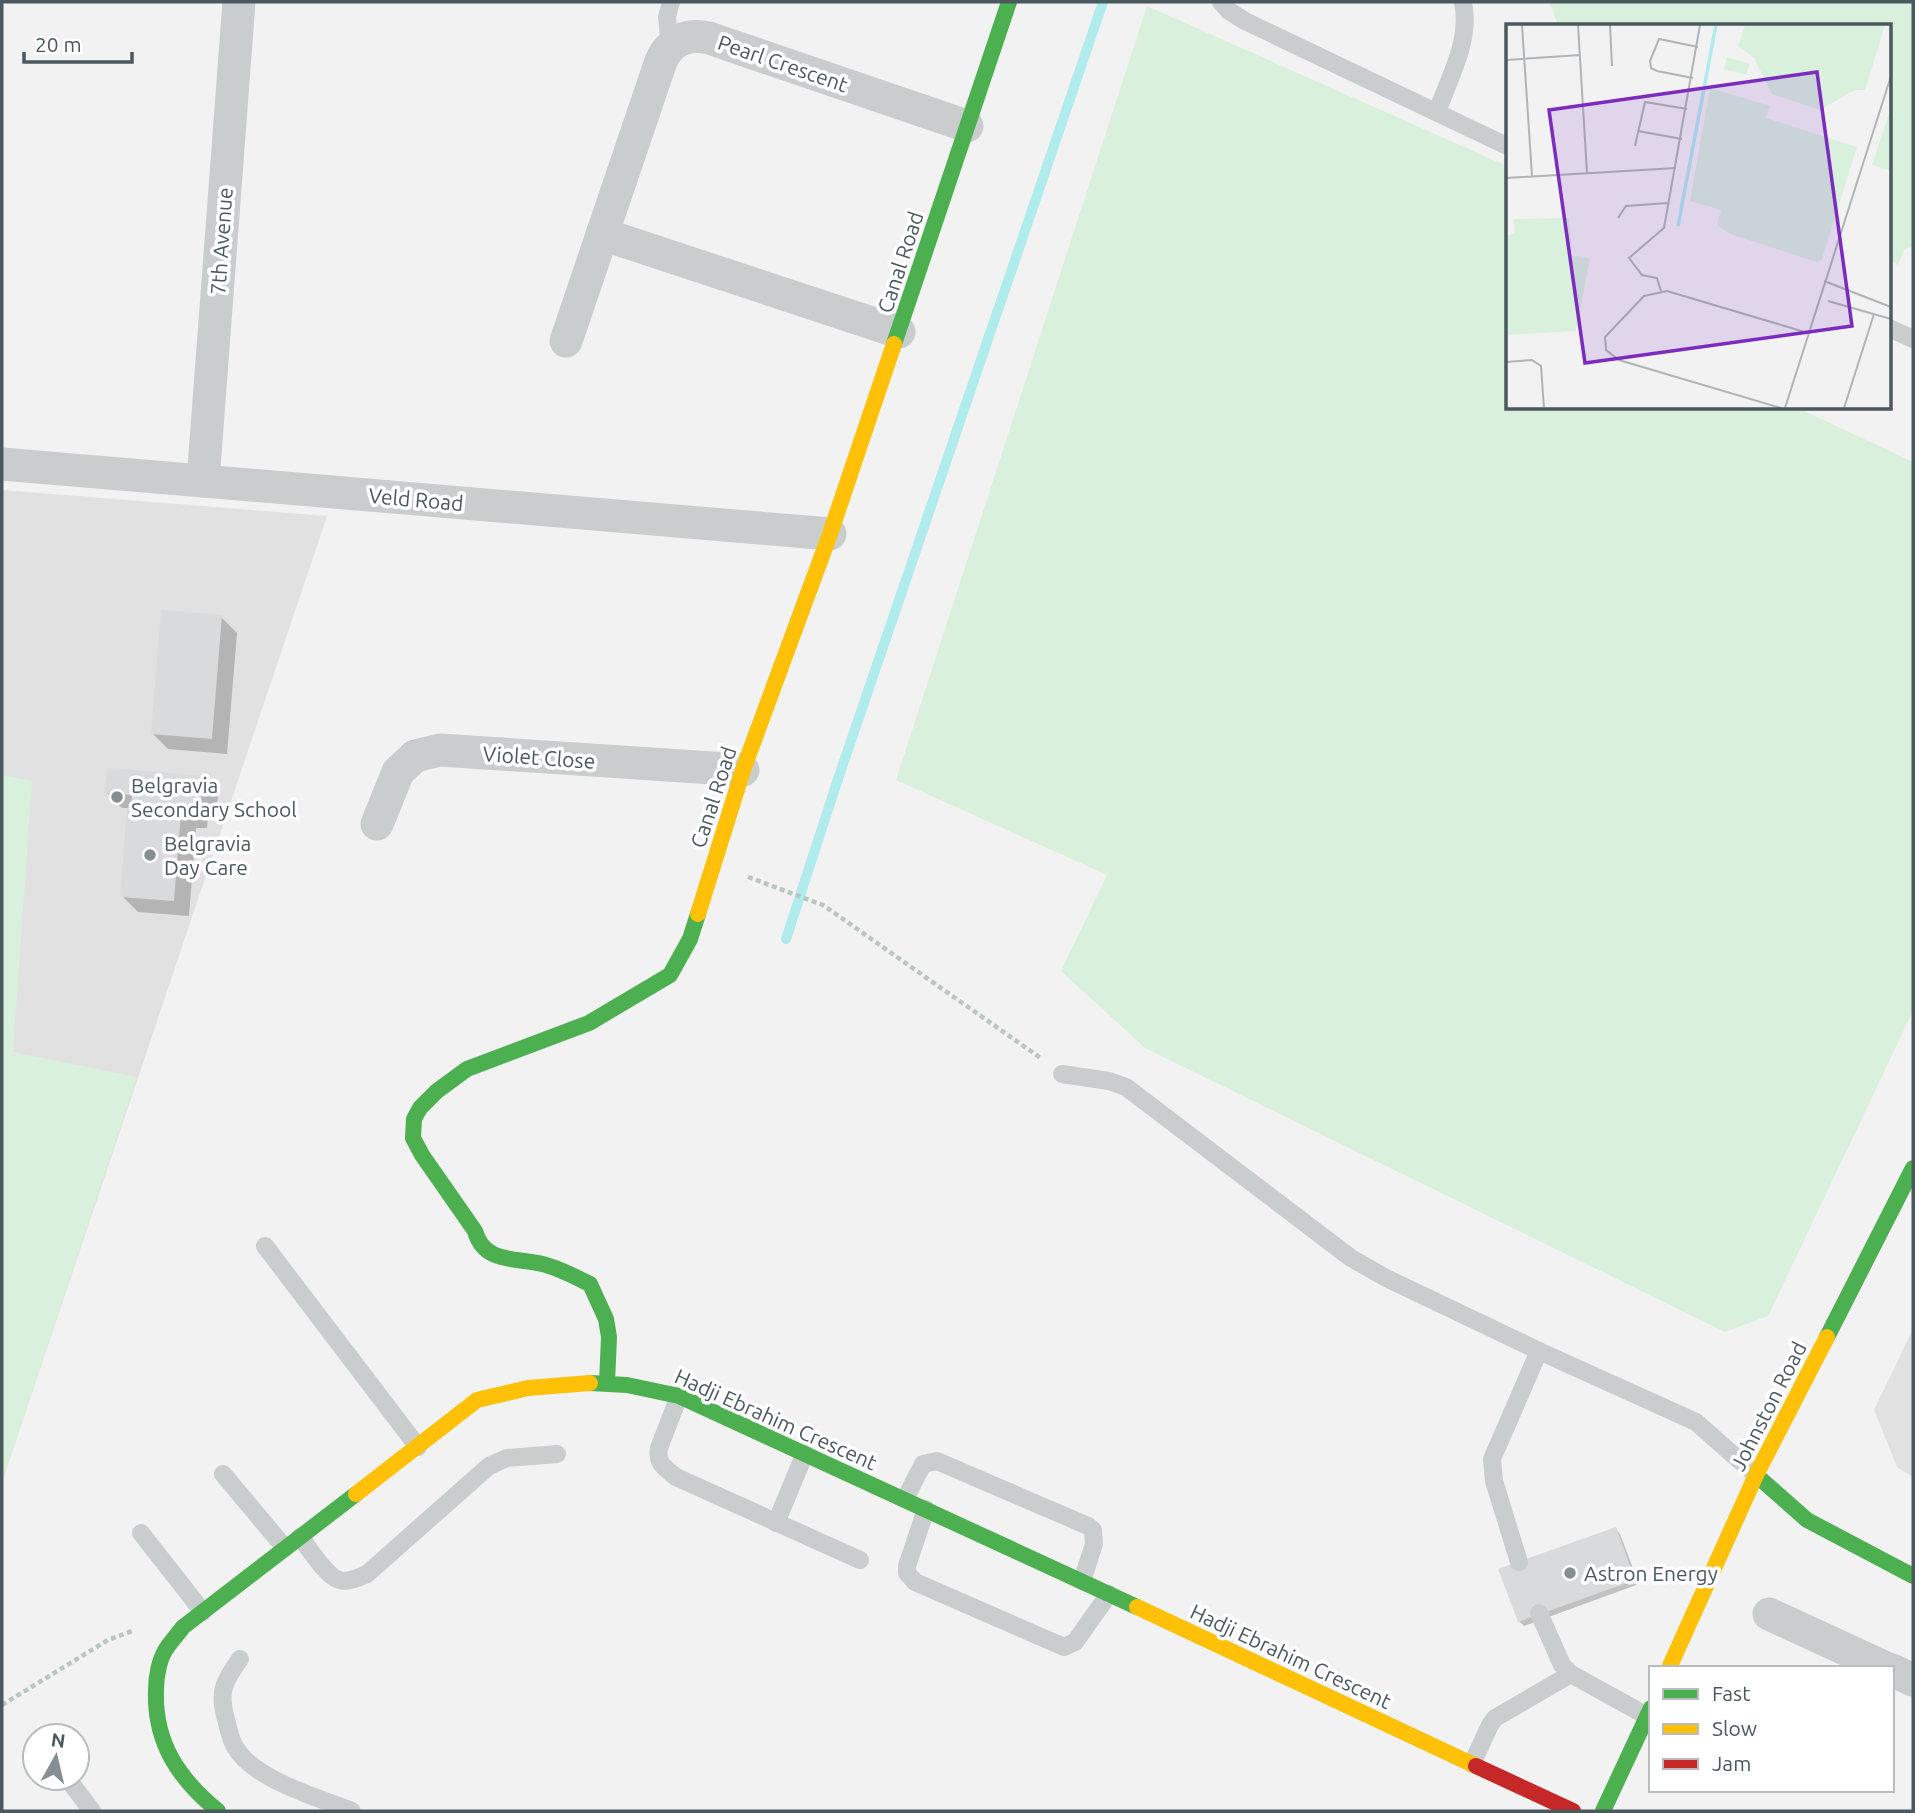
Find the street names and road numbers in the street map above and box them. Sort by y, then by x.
street label: Pearl Crescent [715,30,851,96]
street label: 7th Avenue [205,186,237,296]
street label: Canal Road [872,208,928,316]
street label: Veld Road [368,483,464,515]
street label: Violet Close [482,741,596,773]
street label: Canal Road [685,743,741,851]
street label: Johnston Road [1725,1338,1811,1474]
street label: Hadji Ebrahim Crescent [671,1364,881,1474]
street label: Hadji Ebrahim Crescent [1187,1599,1395,1713]

